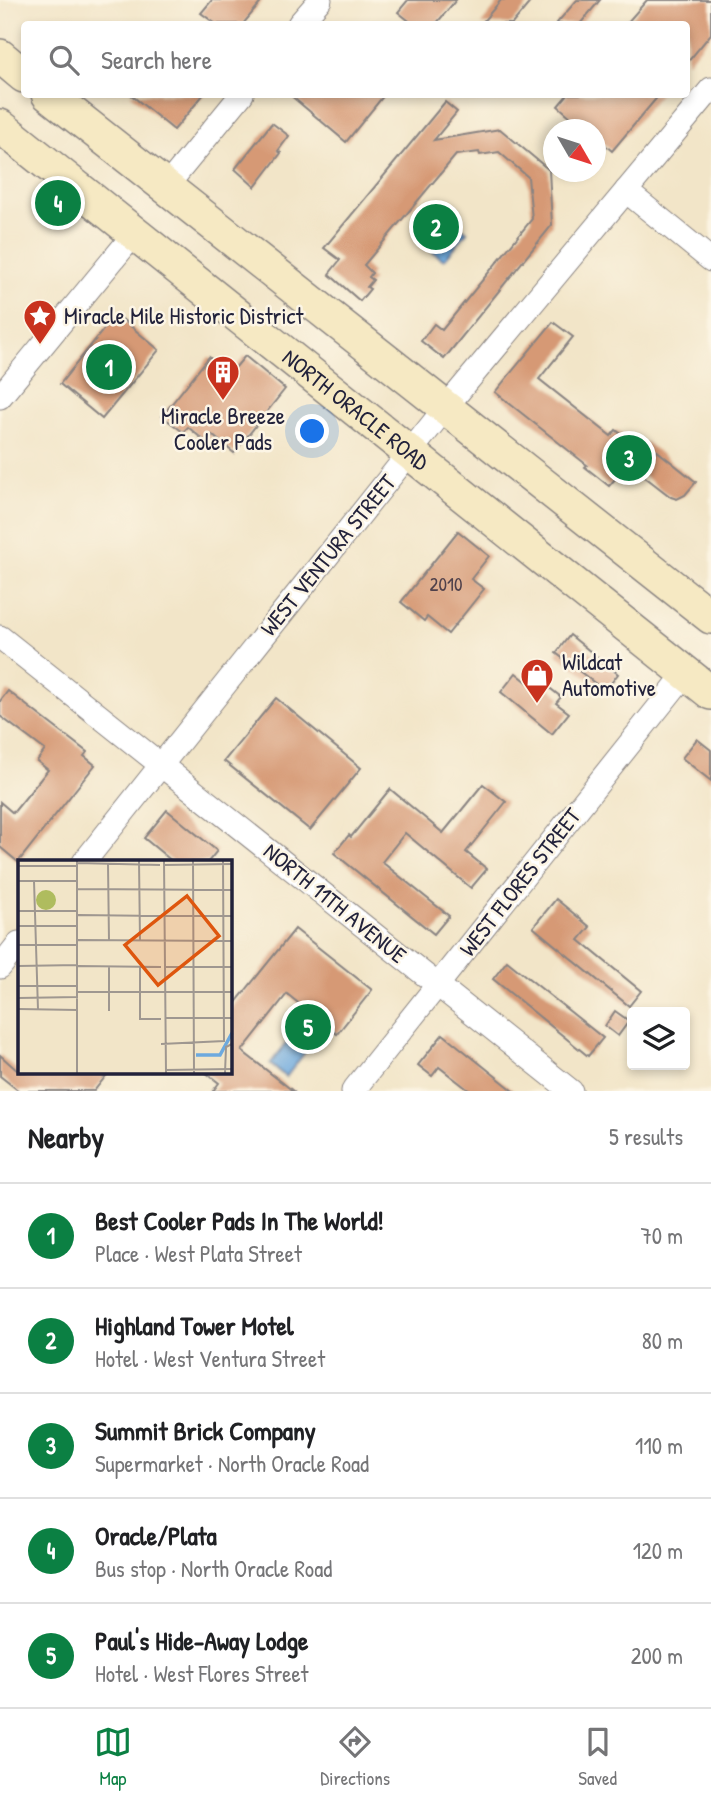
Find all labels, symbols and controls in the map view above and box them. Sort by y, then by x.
search box [21,21,690,98]
icon: search [45,41,83,79]
text: Search here [101,42,212,77]
north arrow [543,119,606,182]
pin: 4 [35,177,81,229]
pin: 2 [413,201,459,253]
place icon: Miracle Mile Historic District [21,297,59,346]
place label: Miracle Mile Historic District [64,300,305,331]
pin: 1 [86,341,132,393]
street label: NORTH ORACLE ROAD [276,341,436,477]
building icon: Miracle Breeze Cooler Pads [204,353,242,402]
place label: Miracle Breeze Cooler Pads [161,400,285,457]
your location [295,414,329,448]
pin: 3 [606,432,652,484]
street label: WEST VENTURA STREET [253,467,403,642]
house number: 2010 [430,571,462,597]
place label: Wildcat Automotive [562,646,656,703]
shop icon: Wildcat Automotive [518,656,556,705]
street label: WEST FLORES STREET [452,801,587,962]
street label: NORTH 11TH AVENUE [257,835,413,970]
inset map [18,860,231,1073]
pin: 5 [285,1001,331,1053]
map controls [627,1007,690,1070]
button: layers [627,1007,690,1070]
text: Nearby [28,1117,104,1157]
text: 5 results [609,1121,683,1152]
text: Best Cooler Pads In The World! [95,1203,384,1238]
text: 1 [47,1220,55,1251]
text: 70 m [640,1220,683,1251]
text: Place · West Plata Street [95,1238,302,1269]
text: Highland Tower Motel [95,1308,294,1343]
text: 2 [46,1325,56,1356]
text: 80 m [642,1325,683,1356]
text: Hotel · West Ventura Street [95,1343,325,1374]
text: Summit Brick Company [95,1413,316,1448]
text: 3 [46,1430,56,1461]
text: 110 m [635,1430,683,1461]
text: Supermarket · North Oracle Road [95,1448,369,1479]
text: Oracle/Plata [95,1518,217,1553]
text: 4 [47,1535,55,1566]
text: 120 m [633,1535,683,1566]
text: Bus stop · North Oracle Road [95,1553,332,1584]
text: Paul's Hide-Away Lodge [95,1623,308,1658]
text: 5 [46,1640,56,1671]
text: 200 m [631,1640,683,1671]
text: Hotel · West Flores Street [95,1658,309,1689]
tab: Map [94,1723,132,1791]
tab: Directions [320,1723,390,1791]
tab: Saved [578,1723,617,1791]

